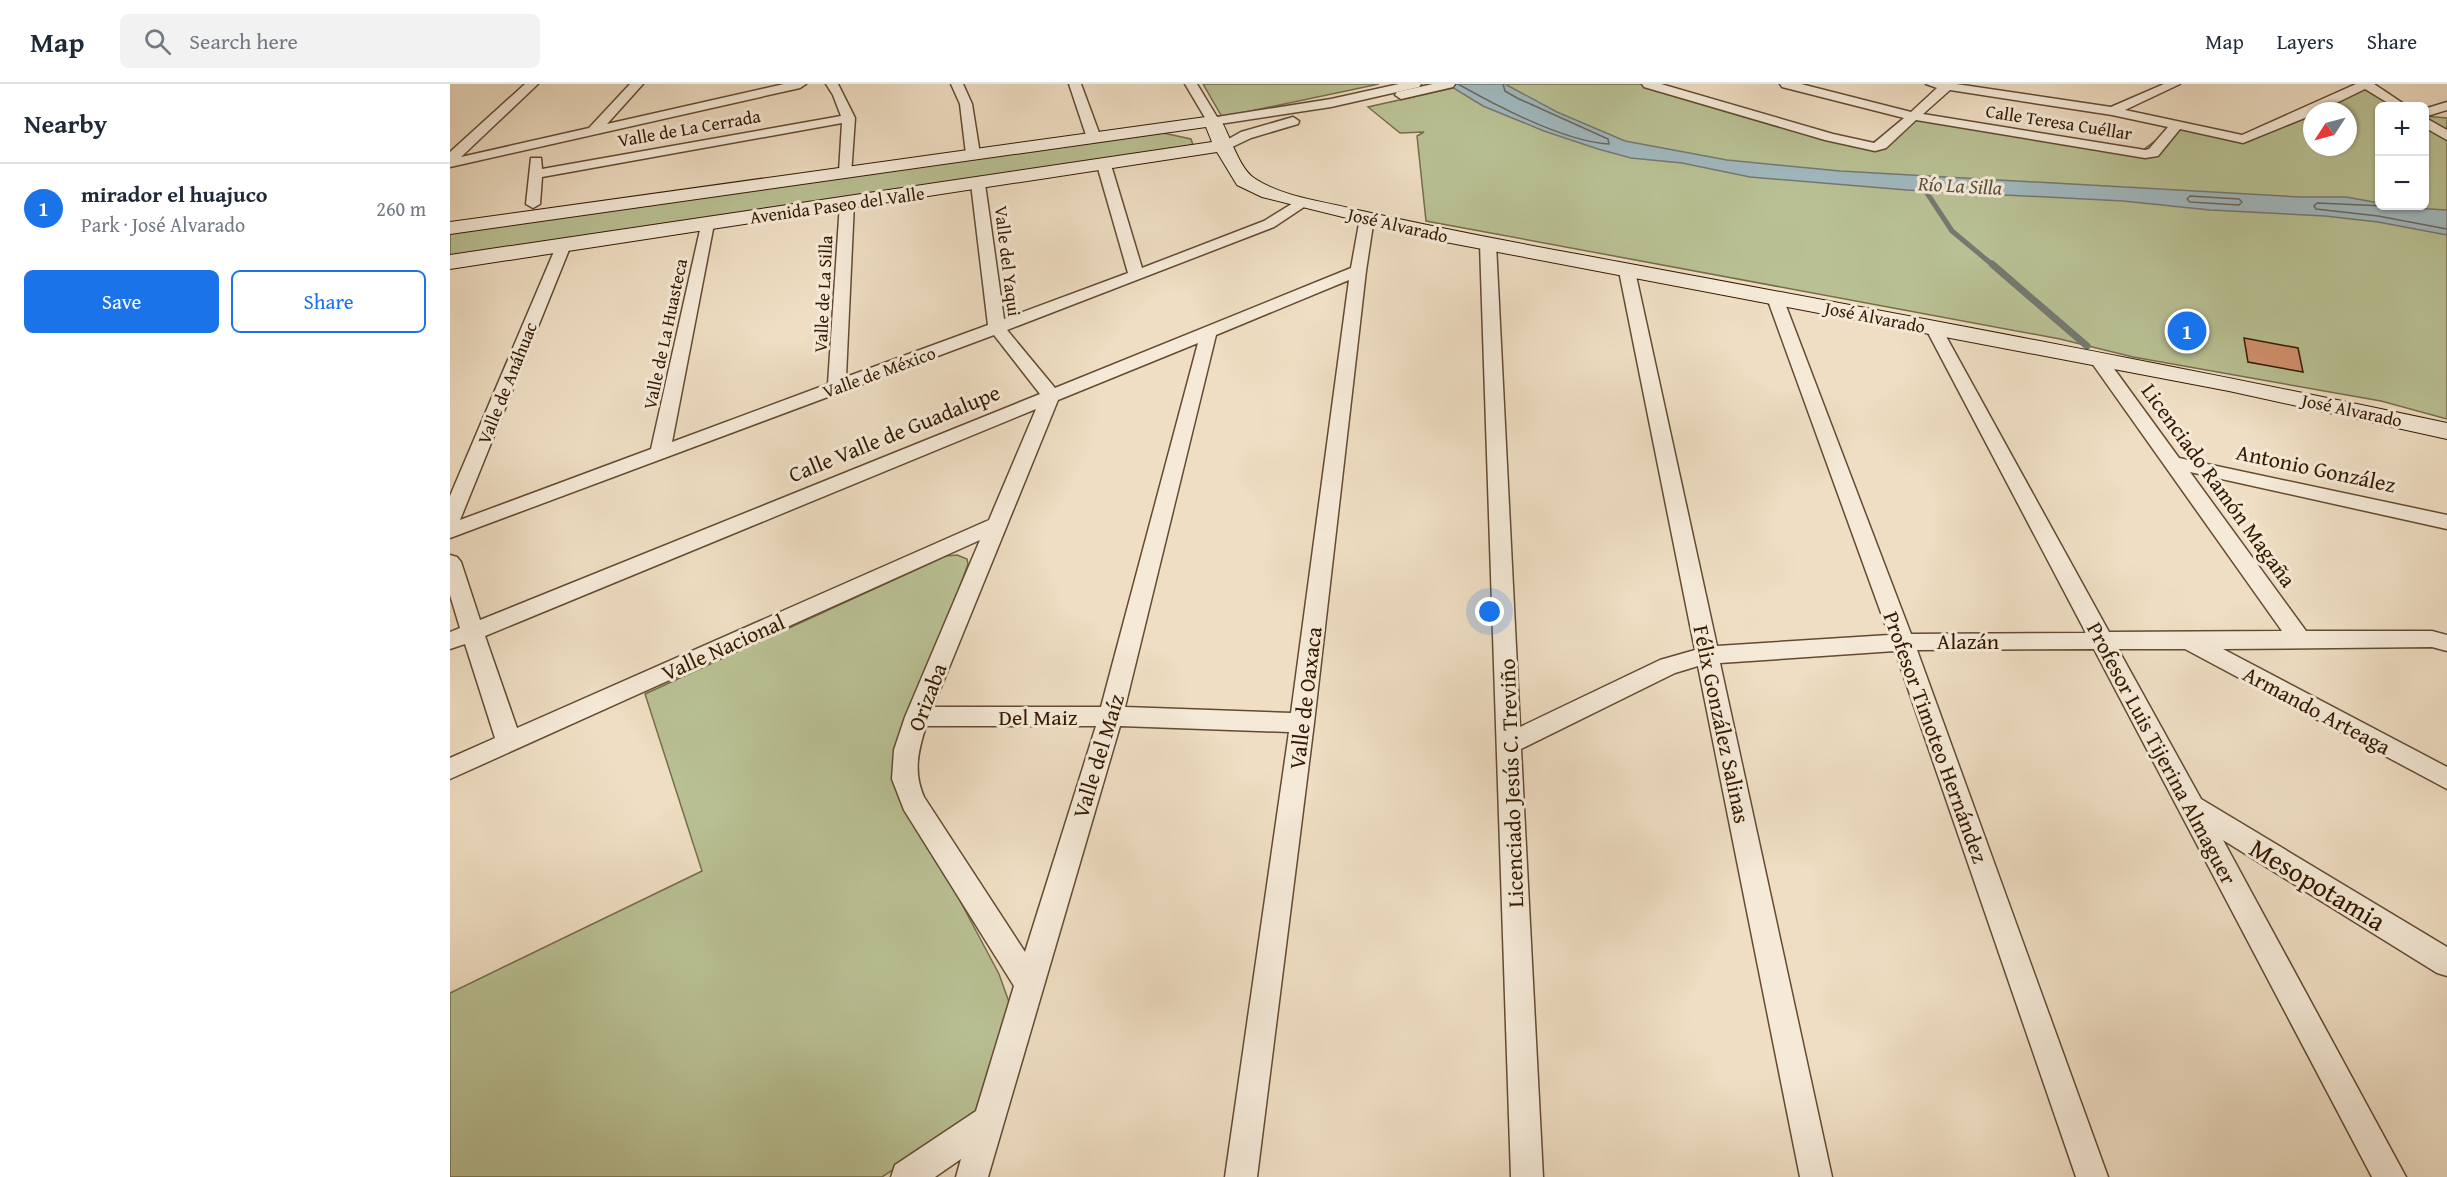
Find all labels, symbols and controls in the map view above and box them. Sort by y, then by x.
search box [120,14,540,68]
text: Map [30,21,84,62]
icon: search [141,25,174,58]
text: Search here [189,25,298,57]
text: Map [2205,26,2244,57]
text: Layers [2277,26,2334,57]
text: Share [2367,26,2417,57]
street label: Calle Teresa Cuéllar [1984,97,2135,147]
street label: Valle de La Cerrada [615,102,763,154]
north arrow [2303,102,2357,156]
map controls [2375,102,2429,210]
button: + [2375,102,2429,156]
text: Nearby [24,104,107,143]
button: − [2375,156,2429,210]
water label: Río La Silla [1916,168,2004,202]
text: mirador el huajuco [81,178,268,210]
street label: Avenida Paseo del Valle [748,179,926,231]
text: 1 [38,194,49,223]
text: 260 m [376,194,426,223]
street label: José Alvarado [1343,200,1451,250]
street label: Valle del Yaqui [988,204,1028,318]
text: Park · José Alvarado [81,210,245,239]
street label: Valle de La Silla [806,234,840,353]
street label: Valle de La Huasteca [636,256,694,412]
button: Save [24,270,219,333]
button: Share [231,270,426,333]
street label: José Alvarado [1820,294,1928,340]
pin: 1 [2168,308,2206,354]
street label: Valle de Anáhuac [470,318,544,448]
street label: Valle de México [819,339,939,405]
street label: Calle Valle de Guadalupe [783,376,1005,490]
street label: Licenciado Ramón Magaña [2134,376,2304,594]
street label: José Alvarado [2297,386,2405,434]
street label: Antonio González [2233,436,2399,501]
your location [1475,597,1504,626]
street label: Valle Nacional [656,606,790,688]
street label: Profesor Timoteo Hernández [1876,607,1997,868]
street label: Profesor Luis Tijerina Almaguer [2079,616,2245,890]
street label: Félix González Salinas [1685,622,1759,826]
street label: Valle de Oaxaca [1280,624,1330,771]
street label: Alazán [1937,625,2000,657]
street label: Orizaba [899,658,955,736]
street label: Licenciado Jesús C. Treviño [1491,658,1531,908]
street label: Armando Arteaga [2237,658,2397,763]
street label: Valle del Maíz [1064,690,1132,822]
street label: Del Maiz [999,701,1078,733]
street label: Mesopotamia [2242,828,2394,940]

